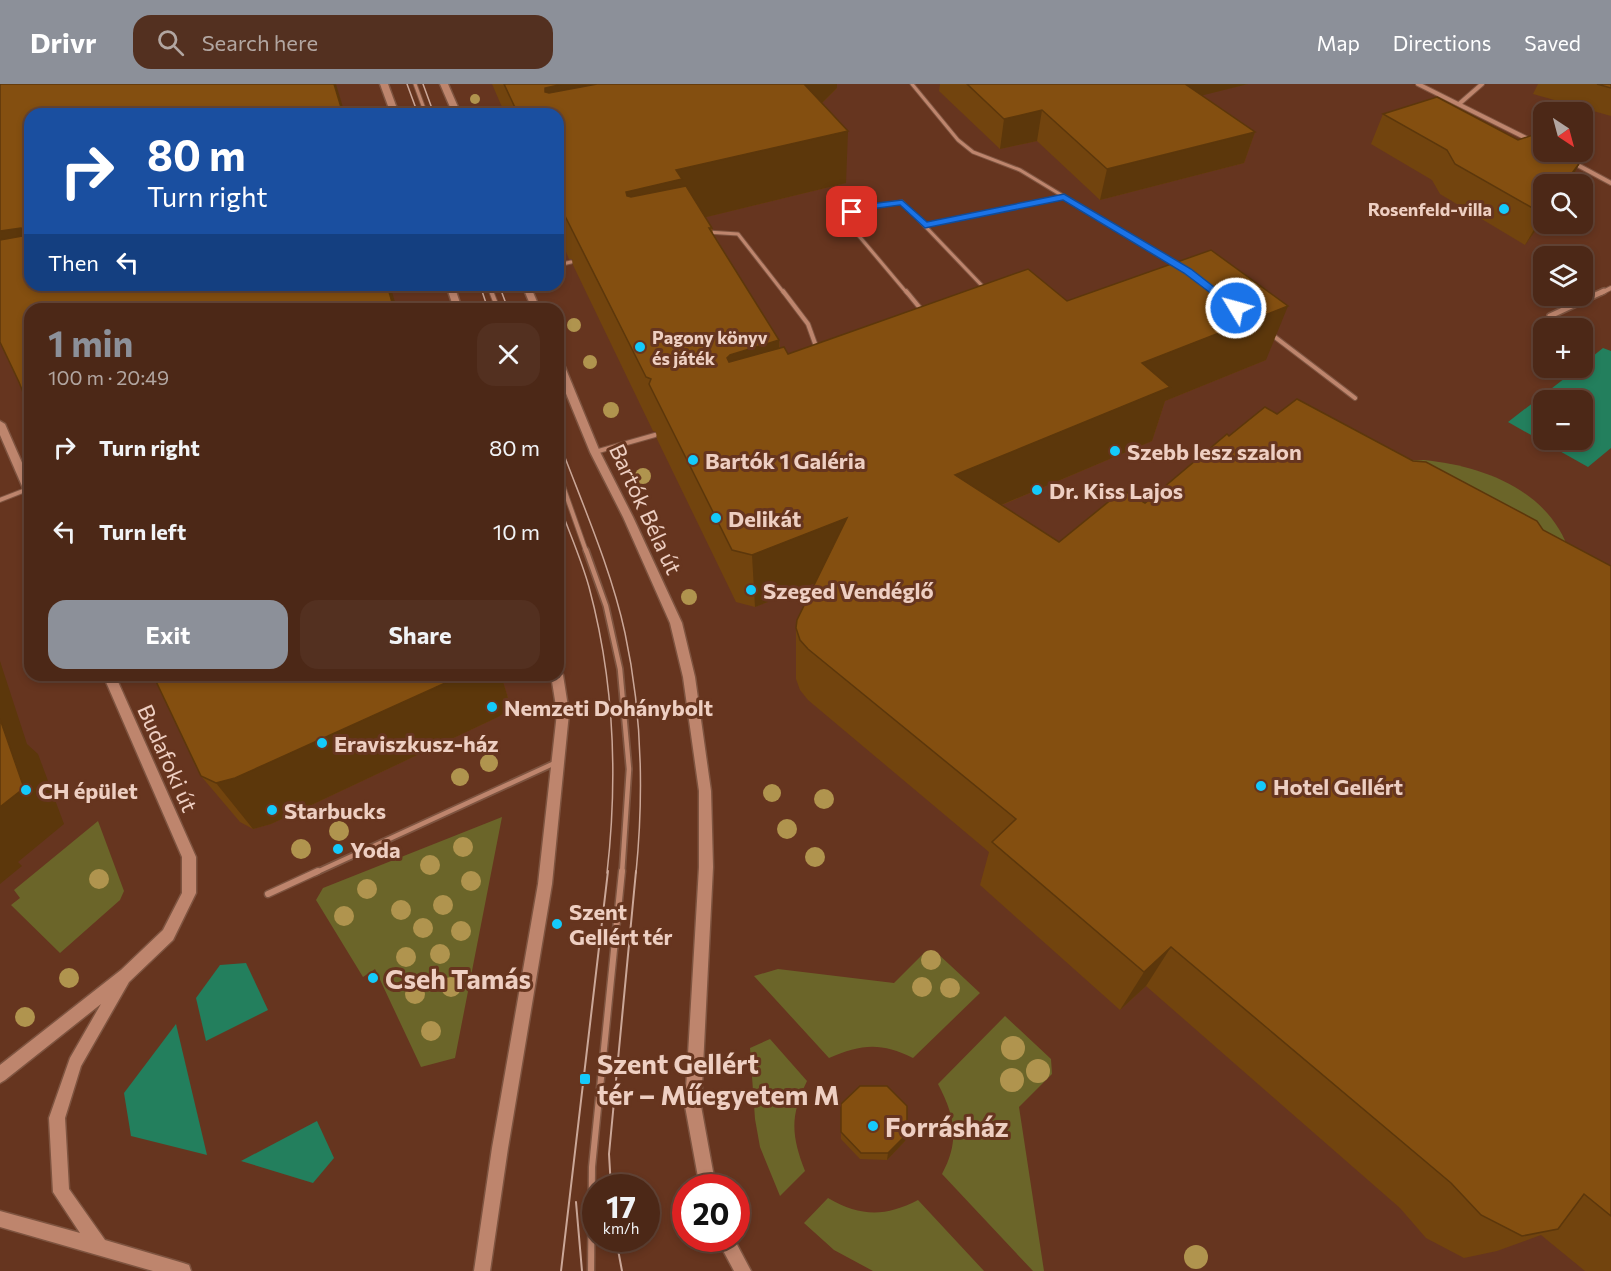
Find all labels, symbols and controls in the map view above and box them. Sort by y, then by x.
search box [133,15,553,69]
text: Drivr [30,25,97,59]
icon: search [154,26,187,59]
text: Search here [202,29,318,56]
text: Map [1317,30,1360,55]
text: Directions [1393,30,1491,55]
text: Saved [1524,30,1581,55]
north arrow [1533,102,1593,162]
map controls [1533,102,1593,450]
text: 80 m [147,128,246,180]
icon: right [48,132,126,210]
button: search [1533,174,1593,234]
text: Turn right [147,180,267,213]
pin [826,186,877,237]
icon: arrive [835,195,868,228]
place label: Rosenfeld-villa [1368,198,1492,220]
marker: Rosenfeld-villa [1497,202,1511,216]
icon: left [111,246,144,279]
button: layers [1533,246,1593,306]
text: Then [48,249,99,276]
position arrow [1204,276,1268,340]
button: + [1533,318,1593,378]
text: 1 min [48,320,133,364]
button: close [477,323,540,386]
place label: Pagony könyv és játék [652,326,768,369]
marker: Pagony könyv és játék [633,340,647,354]
text: 100 m · 20:49 [48,365,169,389]
button: − [1533,390,1593,450]
icon: right [48,431,81,464]
text: Turn right [99,434,200,461]
text: 80 m [489,434,540,461]
place label: Szebb lesz szalon [1127,438,1302,465]
street label: Bartók Béla út [604,439,688,579]
marker: Szebb lesz szalon [1108,444,1122,458]
place label: Bartók 1 Galéria [705,447,866,474]
marker: Bartók 1 Galéria [686,453,700,467]
place label: Dr. Kiss Lajos [1049,477,1183,504]
marker: Dr. Kiss Lajos [1030,483,1044,497]
place label: Delikát [728,505,801,532]
marker: Delikát [709,511,723,525]
icon: left [48,515,81,548]
text: Turn left [99,518,186,545]
text: 10 m [493,518,540,545]
place label: Szeged Vendéglő [763,577,935,604]
marker: Szeged Vendéglő [744,583,758,597]
button: Exit [48,600,288,669]
button: Share [300,600,540,669]
place label: Nemzeti Dohánybolt [504,694,713,721]
street label: Budafoki út [132,700,204,816]
marker: Nemzeti Dohánybolt [485,700,499,714]
place label: Eraviszkusz-ház [334,730,499,757]
marker: Eraviszkusz-ház [315,736,329,750]
place label: Hotel Gellért [1273,773,1403,800]
place label: CH épület [38,777,138,804]
marker: Hotel Gellért [1254,779,1268,793]
marker: CH épület [19,783,33,797]
place label: Starbucks [284,797,386,824]
marker: Starbucks [265,803,279,817]
place label: Yoda [350,836,400,863]
marker: Yoda [331,842,345,856]
place label: Szent Gellért tér [569,898,673,950]
marker: Szent Gellért tér [550,917,564,931]
place label: Cseh Tamás [385,962,531,995]
marker: Cseh Tamás [366,971,380,985]
place label: Szent Gellért tér – Műegyetem M [597,1047,839,1111]
marker: Szent Gellért tér – Műegyetem M [578,1072,592,1086]
place label: Forrásház [885,1110,1009,1143]
marker: Forrásház [866,1119,880,1133]
speed limit sign: 20 [672,1174,750,1252]
text: 17 [606,1187,636,1224]
text: km/h [603,1219,639,1237]

